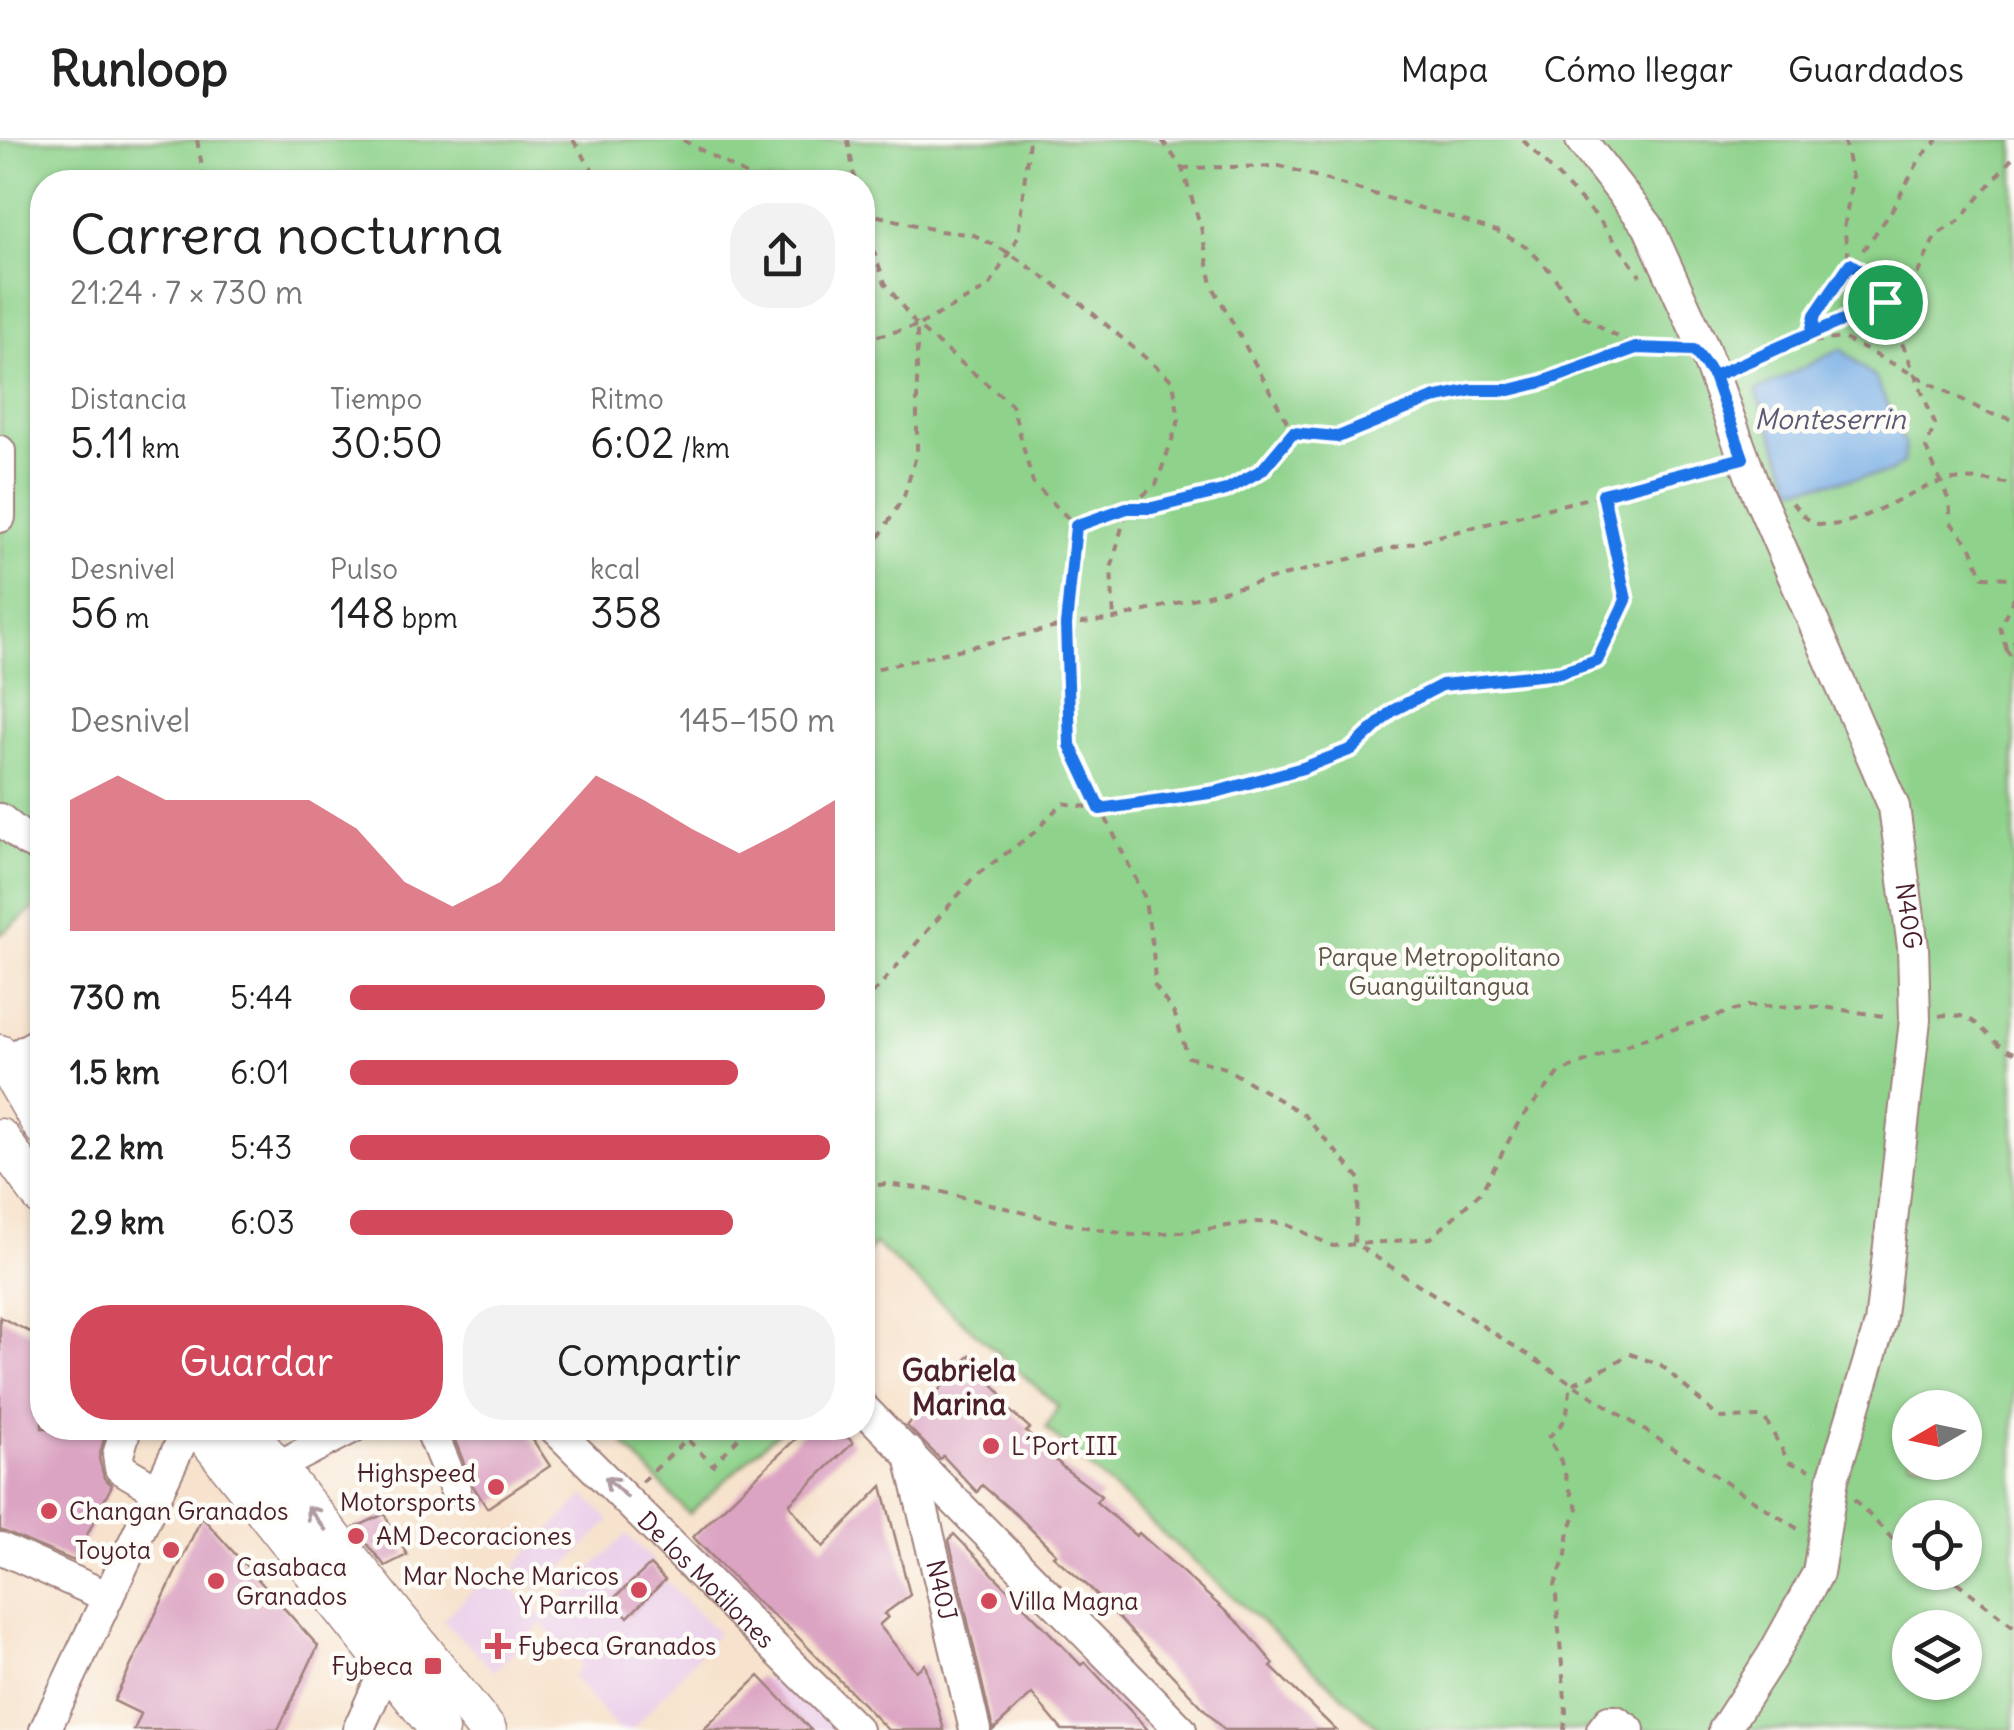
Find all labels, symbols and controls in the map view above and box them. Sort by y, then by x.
text: Runloop [50,39,228,99]
text: Mapa [1400,47,1489,91]
text: Cómo llegar [1544,47,1733,91]
text: Guardados [1788,47,1964,91]
text: Carrera nocturna [70,200,503,269]
button: share [730,203,835,308]
pin [1843,260,1928,345]
text: 21:24 · 7 × 730 m [70,272,303,313]
icon: arrive [1858,275,1913,330]
text: Distancia [70,381,187,417]
text: Tiempo [330,381,422,417]
text: Ritmo [590,381,664,417]
water label: Monteserrin [1754,401,1907,437]
text: 5.11 [70,417,135,469]
text: 30:50 [330,417,443,469]
text: 6:02 [590,417,674,469]
text: km [135,430,180,466]
text: /km [674,430,730,466]
text: Desnivel [70,551,175,587]
text: Pulso [330,551,398,587]
text: kcal [590,551,640,587]
text: 56 [70,587,118,639]
text: 148 [330,587,395,639]
text: 358 [590,587,662,639]
text: m [118,600,150,636]
text: bpm [395,600,458,636]
text: Desnivel [70,700,190,741]
text: 145–150 m [679,700,835,741]
street label: N40G [1888,881,1929,951]
park label: Parque Metropolitano Guangüiltangua [1317,941,1561,1002]
text: 730 m [70,977,161,1018]
text: 5:44 [230,977,293,1018]
text: 1.5 km [70,1052,160,1093]
text: 6:01 [230,1052,289,1093]
text: 2.2 km [70,1127,164,1168]
text: 5:43 [230,1127,292,1168]
text: 2.9 km [70,1202,165,1243]
text: 6:03 [230,1202,295,1243]
button: Guardar [70,1305,443,1420]
button: Compartir [463,1305,835,1420]
district label: Gabriela Marina [902,1351,1016,1423]
north arrow [1892,1390,1982,1480]
map controls [1892,1390,1982,1700]
place label: L´Port III [1011,1430,1118,1462]
marker: L´Port III [980,1435,1002,1457]
place label: Highspeed Motorsports [340,1457,476,1518]
one-way arrow [604,1475,628,1499]
marker: Highspeed Motorsports [485,1476,507,1498]
place label: Changan Granados [69,1495,288,1527]
marker: Changan Granados [38,1500,60,1522]
button: locate [1892,1500,1982,1590]
street label: De los Motilones [631,1504,782,1655]
one-way arrow [305,1506,327,1532]
place label: AM Decoraciones [376,1520,572,1552]
marker: AM Decoraciones [345,1525,367,1547]
place label: Toyota [75,1534,151,1566]
marker: Toyota [160,1539,182,1561]
place label: Casabaca Granados [236,1551,347,1612]
street label: N40J [919,1557,964,1623]
place label: Mar Noche Maricos Y Parrilla [403,1560,619,1621]
marker: Casabaca Granados [205,1570,227,1592]
marker: Mar Noche Maricos Y Parrilla [628,1579,650,1601]
place label: Villa Magna [1009,1585,1139,1617]
marker: Villa Magna [978,1590,1000,1612]
button: layers [1892,1610,1982,1700]
place label: Fybeca Granados [518,1630,716,1662]
marker: Fybeca Granados [487,1635,509,1657]
place label: Fybeca [331,1650,413,1682]
marker: Fybeca [422,1655,444,1677]

